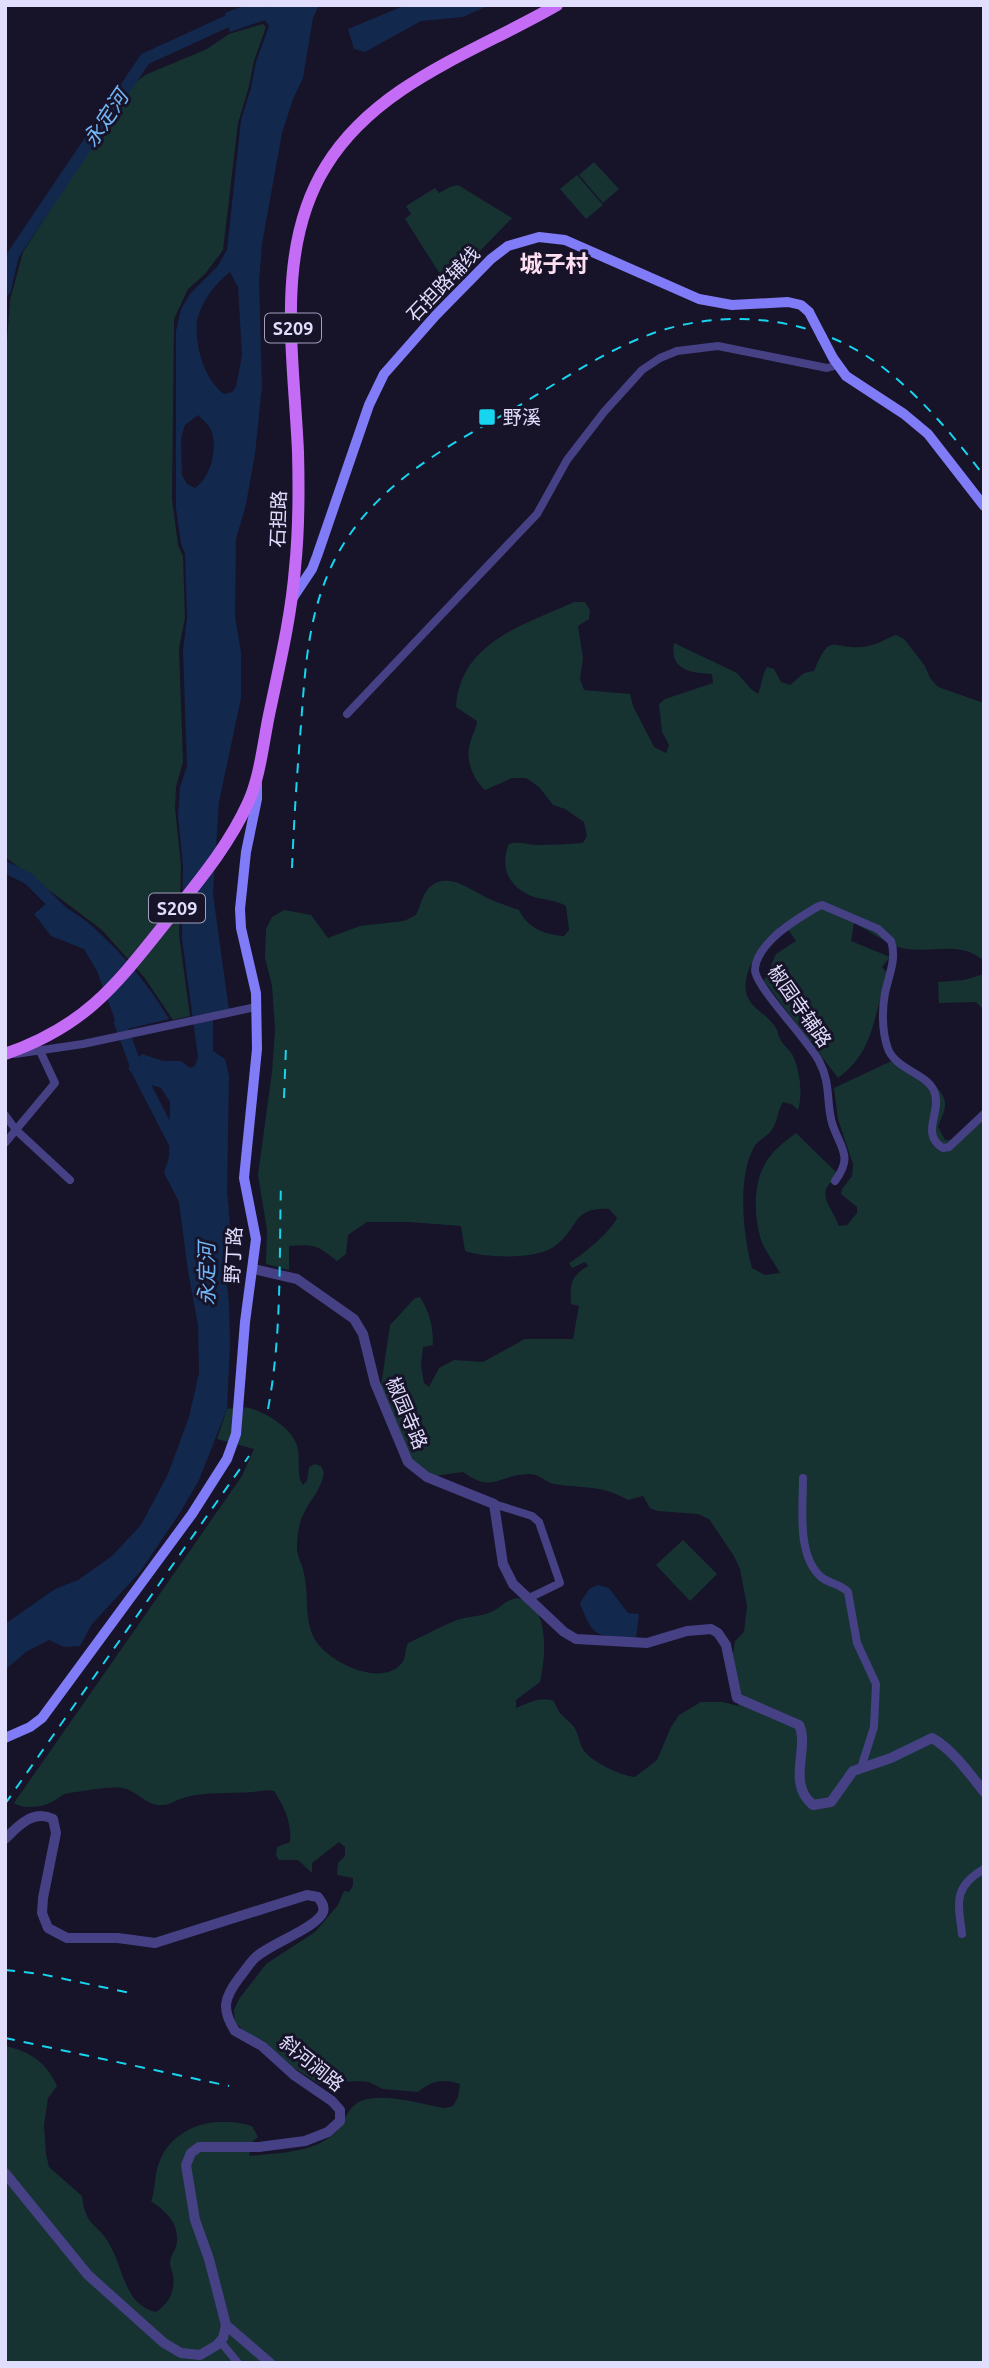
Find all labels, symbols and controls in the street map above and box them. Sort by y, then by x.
water label: 永定河 [77,82,135,151]
street label: 石担路辅线 [402,242,484,326]
district label: 城子村 [520,251,589,276]
road number: S209 [265,314,321,342]
place label: 野溪 [503,406,541,428]
marker: 野溪 [477,407,497,427]
street label: 石担路 [266,490,290,548]
road number: S209 [149,894,205,923]
street label: 椒园寺辅路 [764,961,836,1051]
street label: 野丁路 [221,1226,245,1284]
water label: 永定河 [194,1239,218,1306]
street label: 椒园寺路 [382,1374,432,1452]
street label: 斜河涧路 [276,2031,348,2095]

